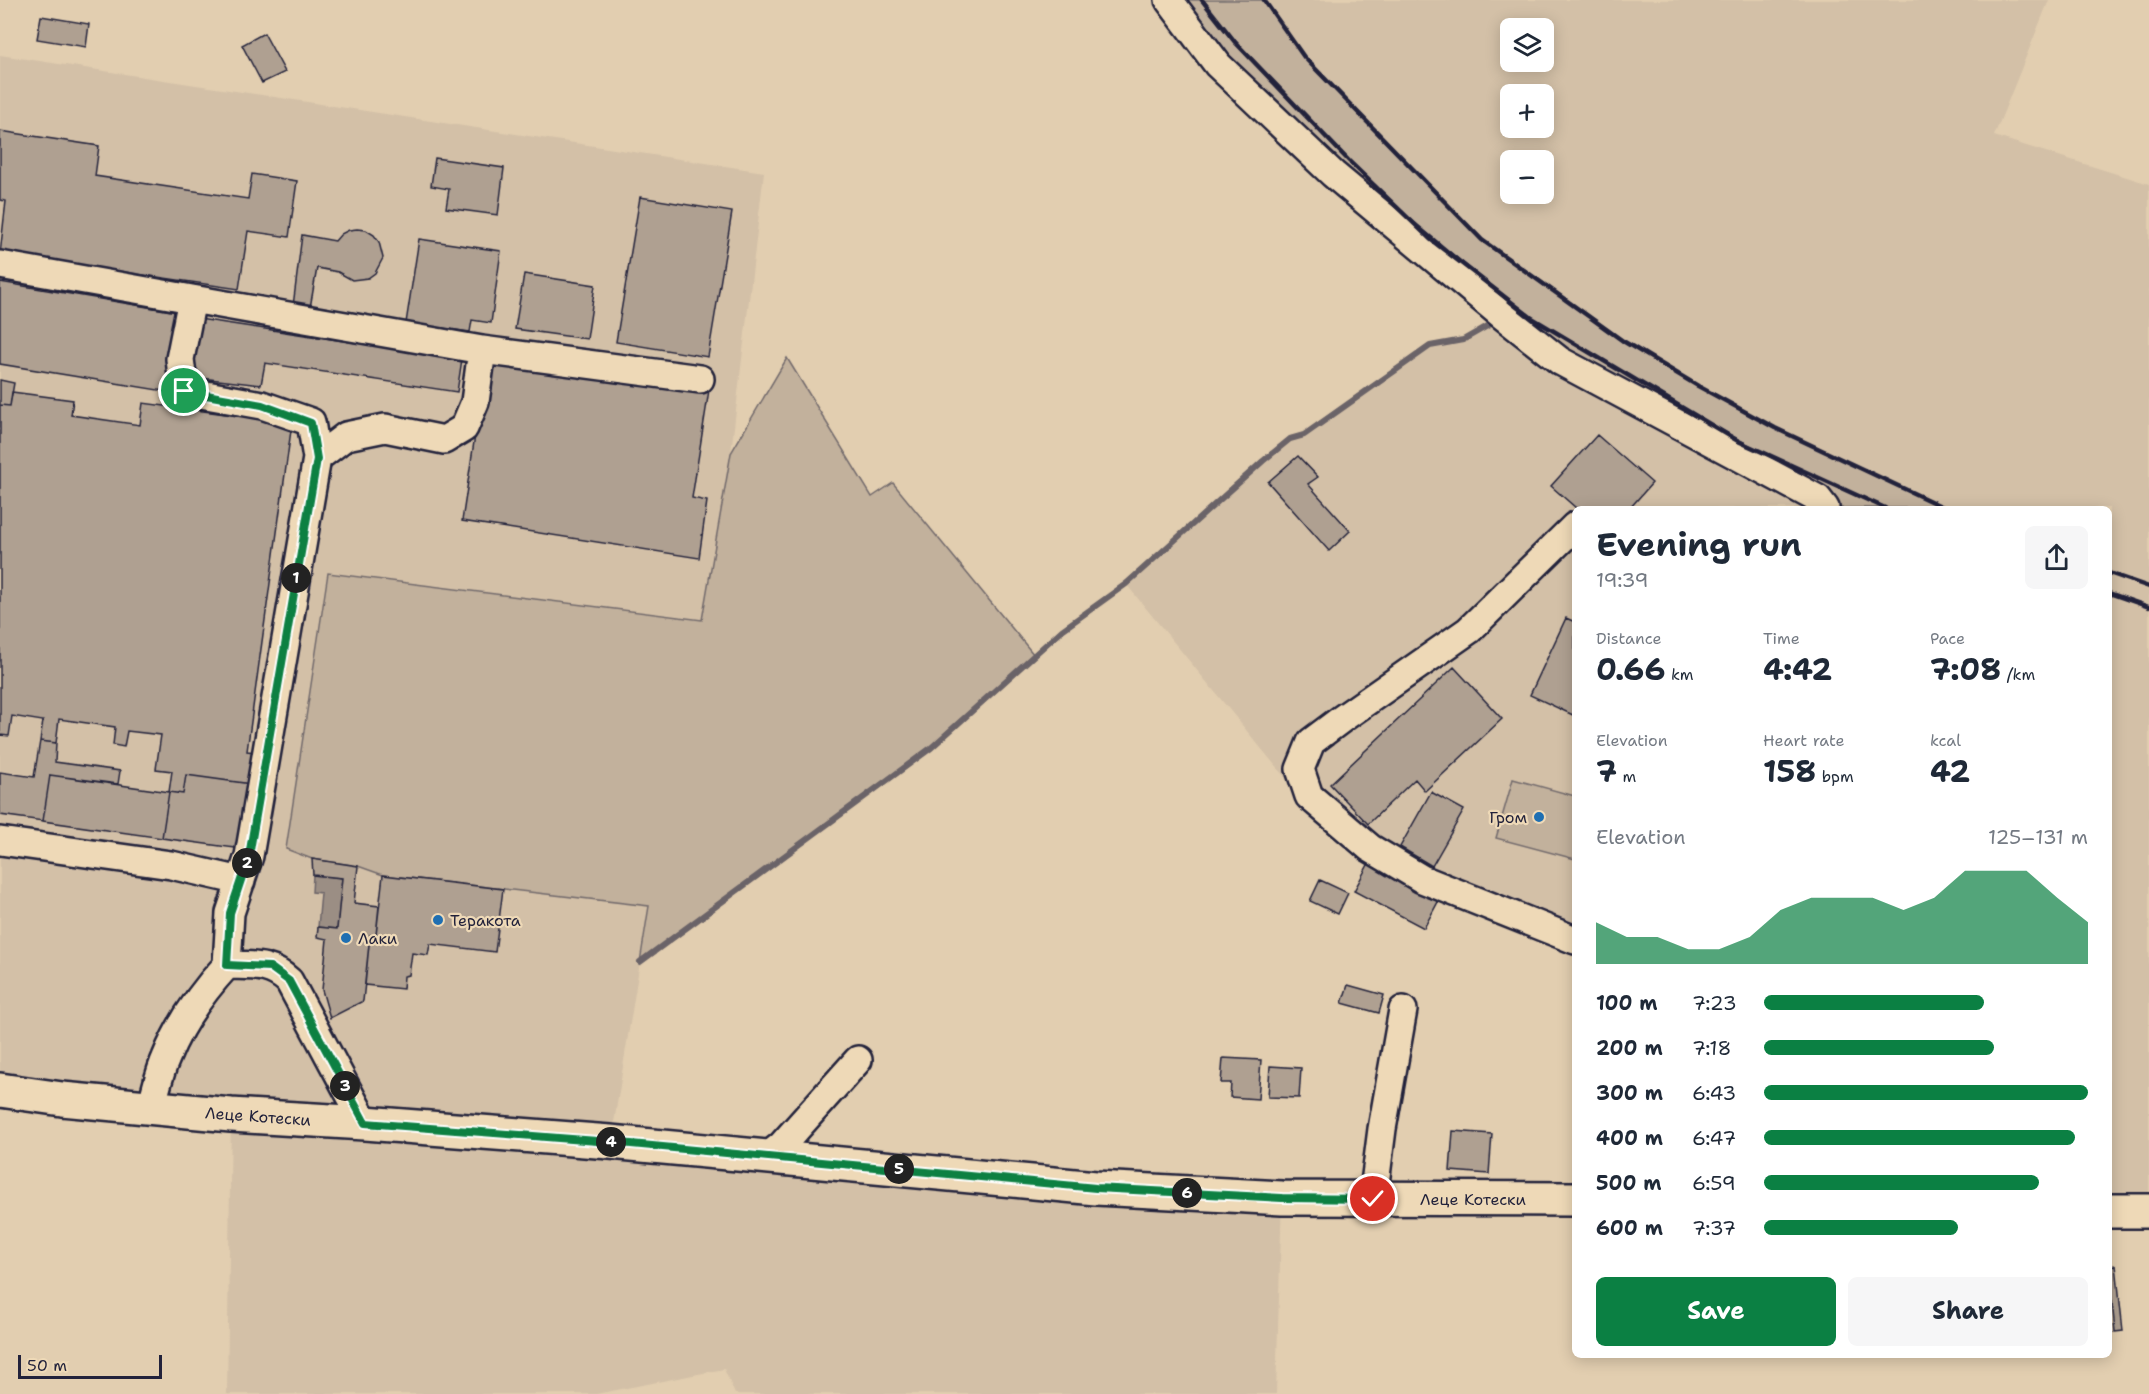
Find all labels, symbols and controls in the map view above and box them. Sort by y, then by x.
map controls [1500,18,1554,204]
button: layers [1500,18,1554,72]
button: + [1500,84,1554,138]
button: − [1500,150,1554,204]
pin [158,365,209,416]
icon: arrive [167,374,200,407]
text: Evening run [1596,522,1802,567]
button: share [2025,526,2088,589]
pin: 1 [281,563,311,593]
text: 1 [292,567,300,588]
text: 19:39 [1596,567,1648,593]
text: Distance [1596,628,1662,649]
text: Time [1763,628,1800,649]
text: Pace [1930,628,1965,649]
text: 0.66 [1596,649,1665,690]
text: 4:42 [1763,649,1832,690]
text: 7:08 [1930,649,2001,690]
text: km [1665,664,1694,685]
text: /km [2001,664,2035,685]
text: Elevation [1596,730,1668,751]
text: Heart rate [1763,730,1845,751]
text: kcal [1930,730,1961,751]
text: 7 [1596,751,1617,792]
text: 158 [1763,751,1816,792]
text: 42 [1930,751,1970,792]
text: m [1617,766,1636,787]
text: bpm [1816,766,1854,787]
place label: Гром [1489,807,1527,828]
marker: Гром [1532,810,1546,824]
text: Elevation [1596,824,1686,850]
text: 125–131 m [1988,824,2088,850]
pin: 2 [232,848,262,878]
text: 2 [241,852,253,873]
place label: Теракота [450,910,521,931]
marker: Теракота [431,913,445,927]
place label: Лаки [358,928,397,949]
marker: Лаки [339,931,353,945]
text: 100 m [1596,990,1658,1016]
text: 7:23 [1692,990,1737,1016]
text: 200 m [1596,1035,1663,1061]
text: 7:18 [1692,1035,1731,1061]
pin: 3 [330,1071,360,1101]
text: 3 [339,1075,351,1096]
text: 300 m [1596,1080,1663,1106]
text: 6:43 [1692,1080,1736,1106]
street label: Леце Котески [204,1102,311,1131]
text: 400 m [1596,1125,1663,1151]
text: 6:47 [1692,1125,1736,1151]
pin: 4 [596,1127,626,1157]
text: 4 [605,1131,617,1152]
pin: 5 [884,1154,914,1184]
text: 5 [894,1158,904,1179]
text: 500 m [1596,1170,1662,1196]
text: 6:59 [1692,1170,1736,1196]
pin [1347,1173,1398,1224]
pin: 6 [1172,1178,1202,1208]
text: 6 [1181,1182,1193,1203]
icon: check [1356,1182,1389,1215]
street label: Леце Котески [1420,1189,1526,1210]
text: 600 m [1596,1215,1663,1241]
text: 7:37 [1692,1215,1736,1241]
button: Save [1596,1277,1836,1346]
button: Share [1848,1277,2088,1346]
scale bar [18,1352,162,1380]
text: 50 m [27,1355,67,1376]

